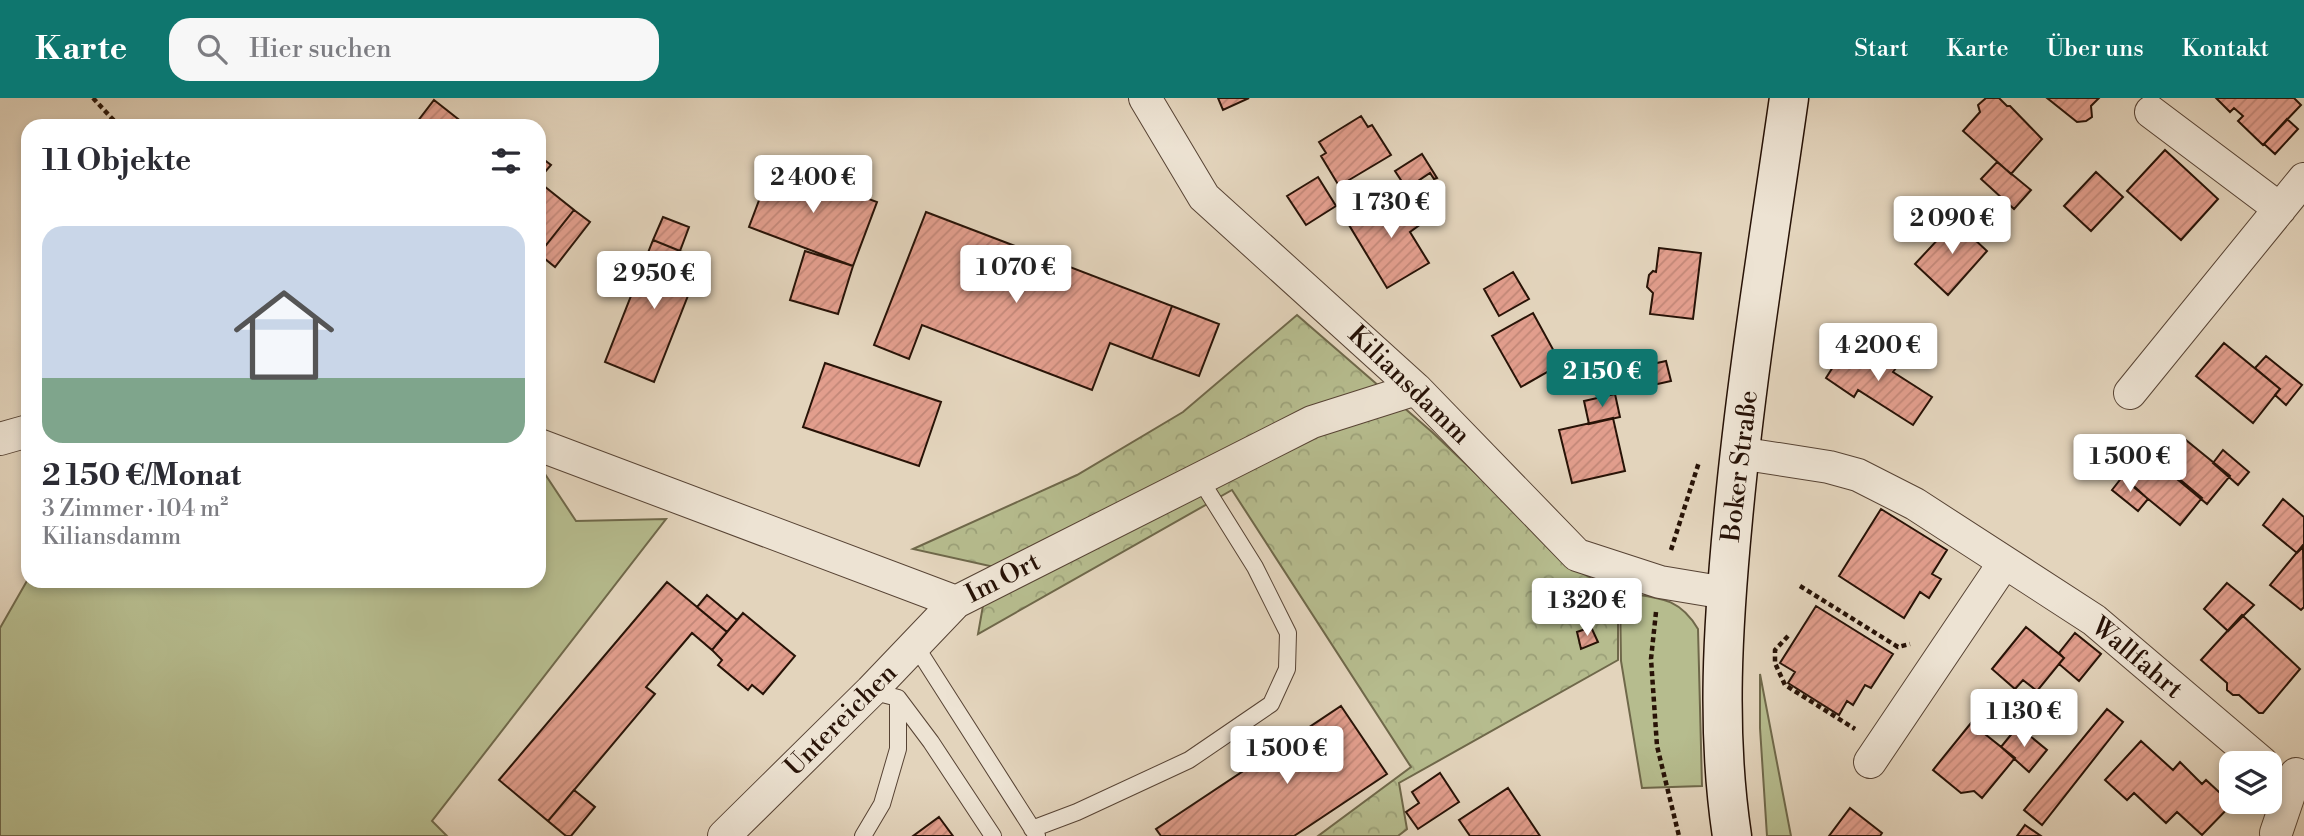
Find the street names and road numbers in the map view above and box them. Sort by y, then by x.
street label: Kiliansdamm [1341,319,1477,451]
street label: Boker Straße [1715,389,1765,544]
street label: Im Ort [960,546,1046,610]
street label: Wallfahrt [2084,610,2189,706]
street label: Untereichen [778,657,904,783]

